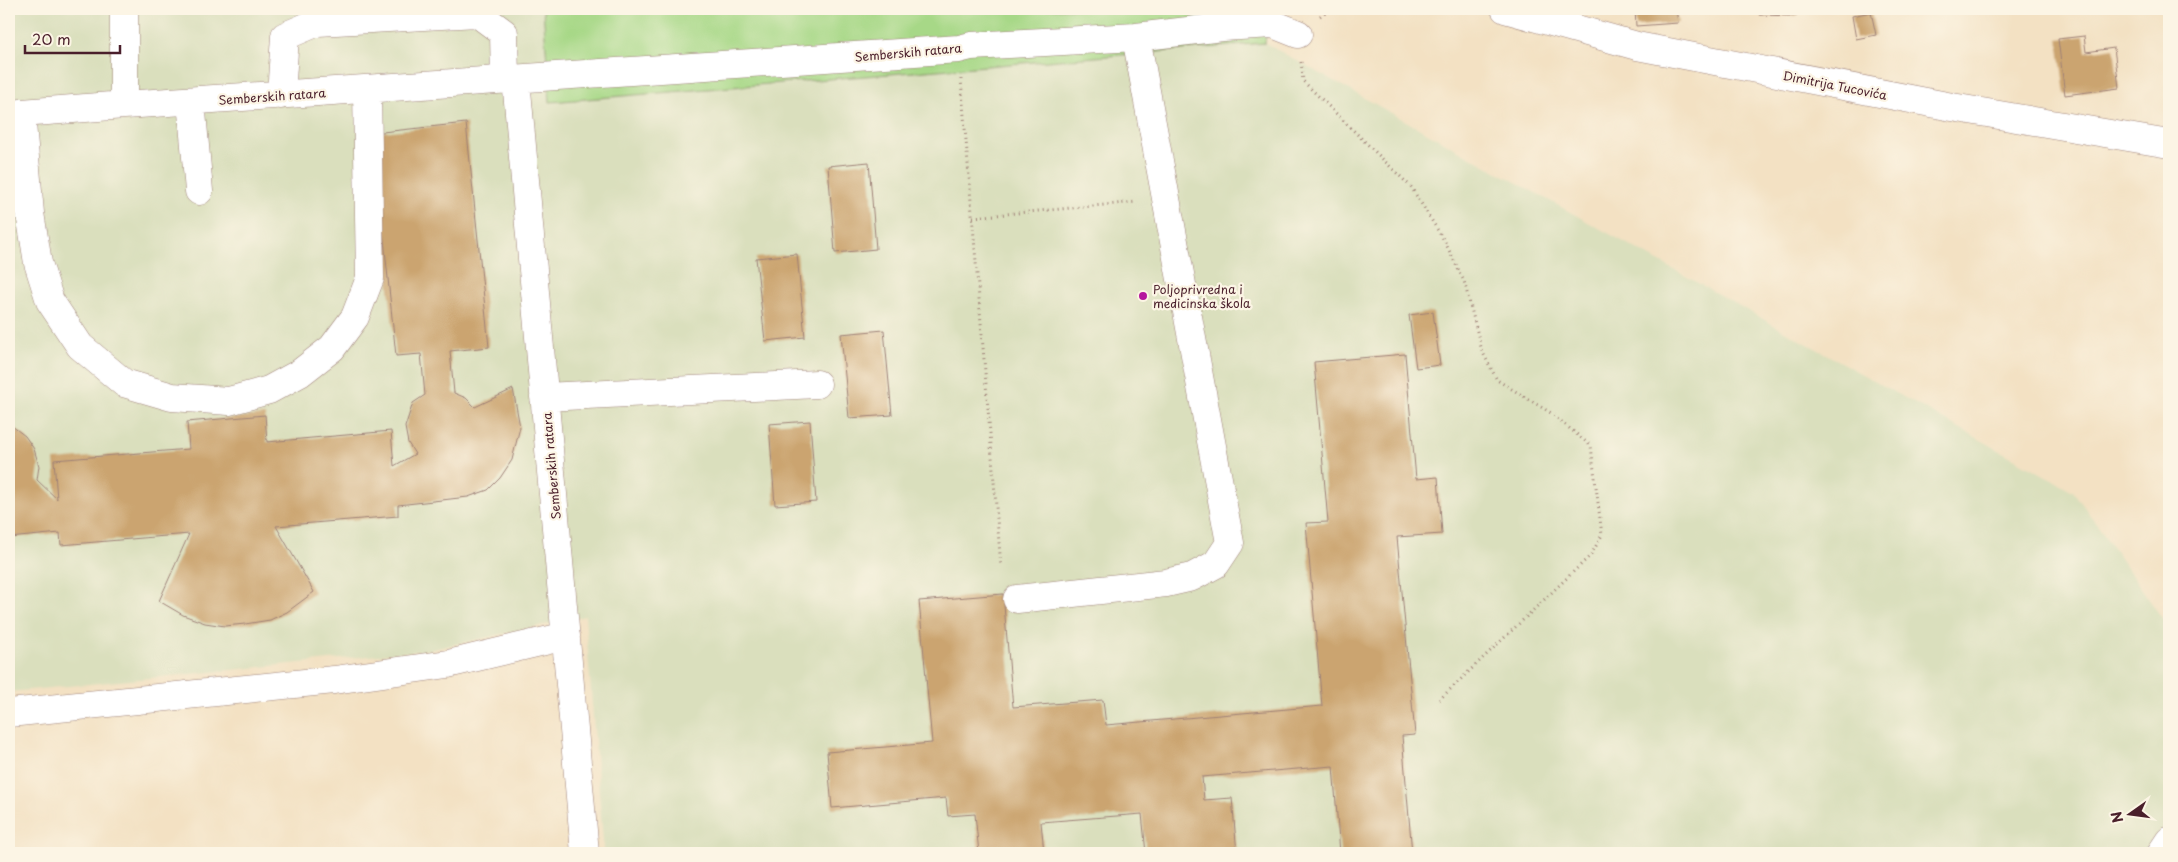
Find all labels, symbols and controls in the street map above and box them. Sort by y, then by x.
scale bar [25,22,120,54]
text: 20 m [32,27,71,50]
street label: Semberskih ratara [854,38,963,66]
street label: Dimitrija Tucovića [1782,66,1889,104]
street label: Semberskih ratara [218,83,327,109]
place label: Poljoprivredna i medicinska škola [1153,280,1251,312]
marker: Poljoprivredna i medicinska škola [1137,290,1149,302]
street label: Semberskih ratara [537,411,565,520]
north arrow [2106,790,2156,840]
text: N [2105,809,2128,825]

